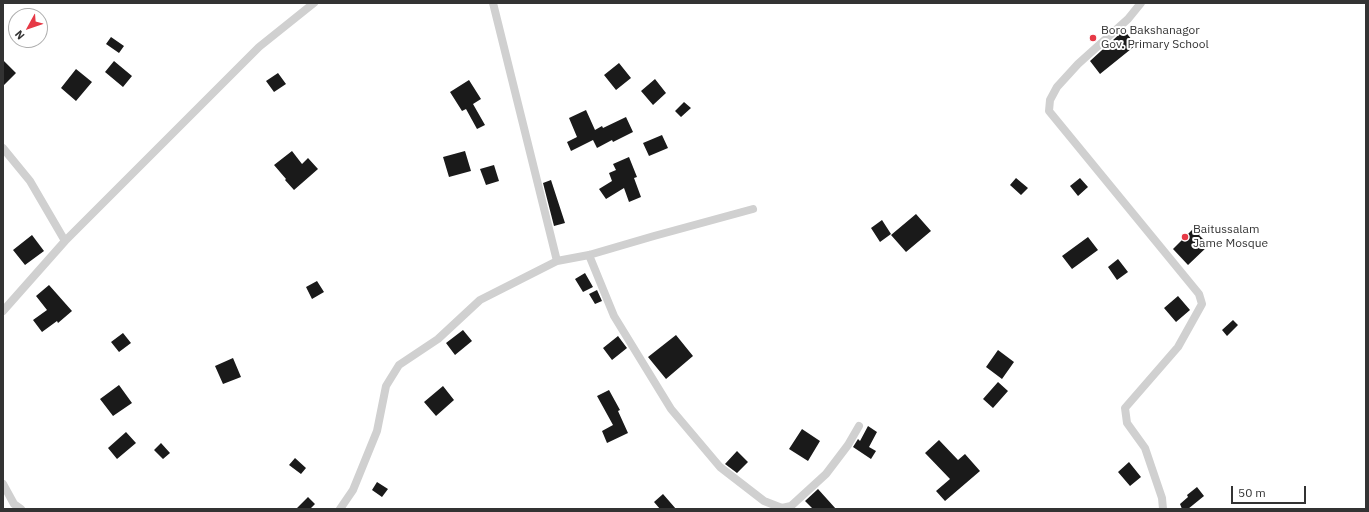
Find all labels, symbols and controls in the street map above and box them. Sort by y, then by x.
north arrow [8,8,48,48]
place label: Boro Bakshanagor Gov. Primary School [1101,24,1209,52]
text: N [12,28,27,43]
marker: Boro Bakshanagor Gov. Primary School [1088,33,1098,43]
place label: Baitussalam Jame Mosque [1193,223,1268,251]
marker: Baitussalam Jame Mosque [1180,232,1190,242]
scale bar [1233,478,1308,504]
text: 50 m [1238,485,1266,500]

